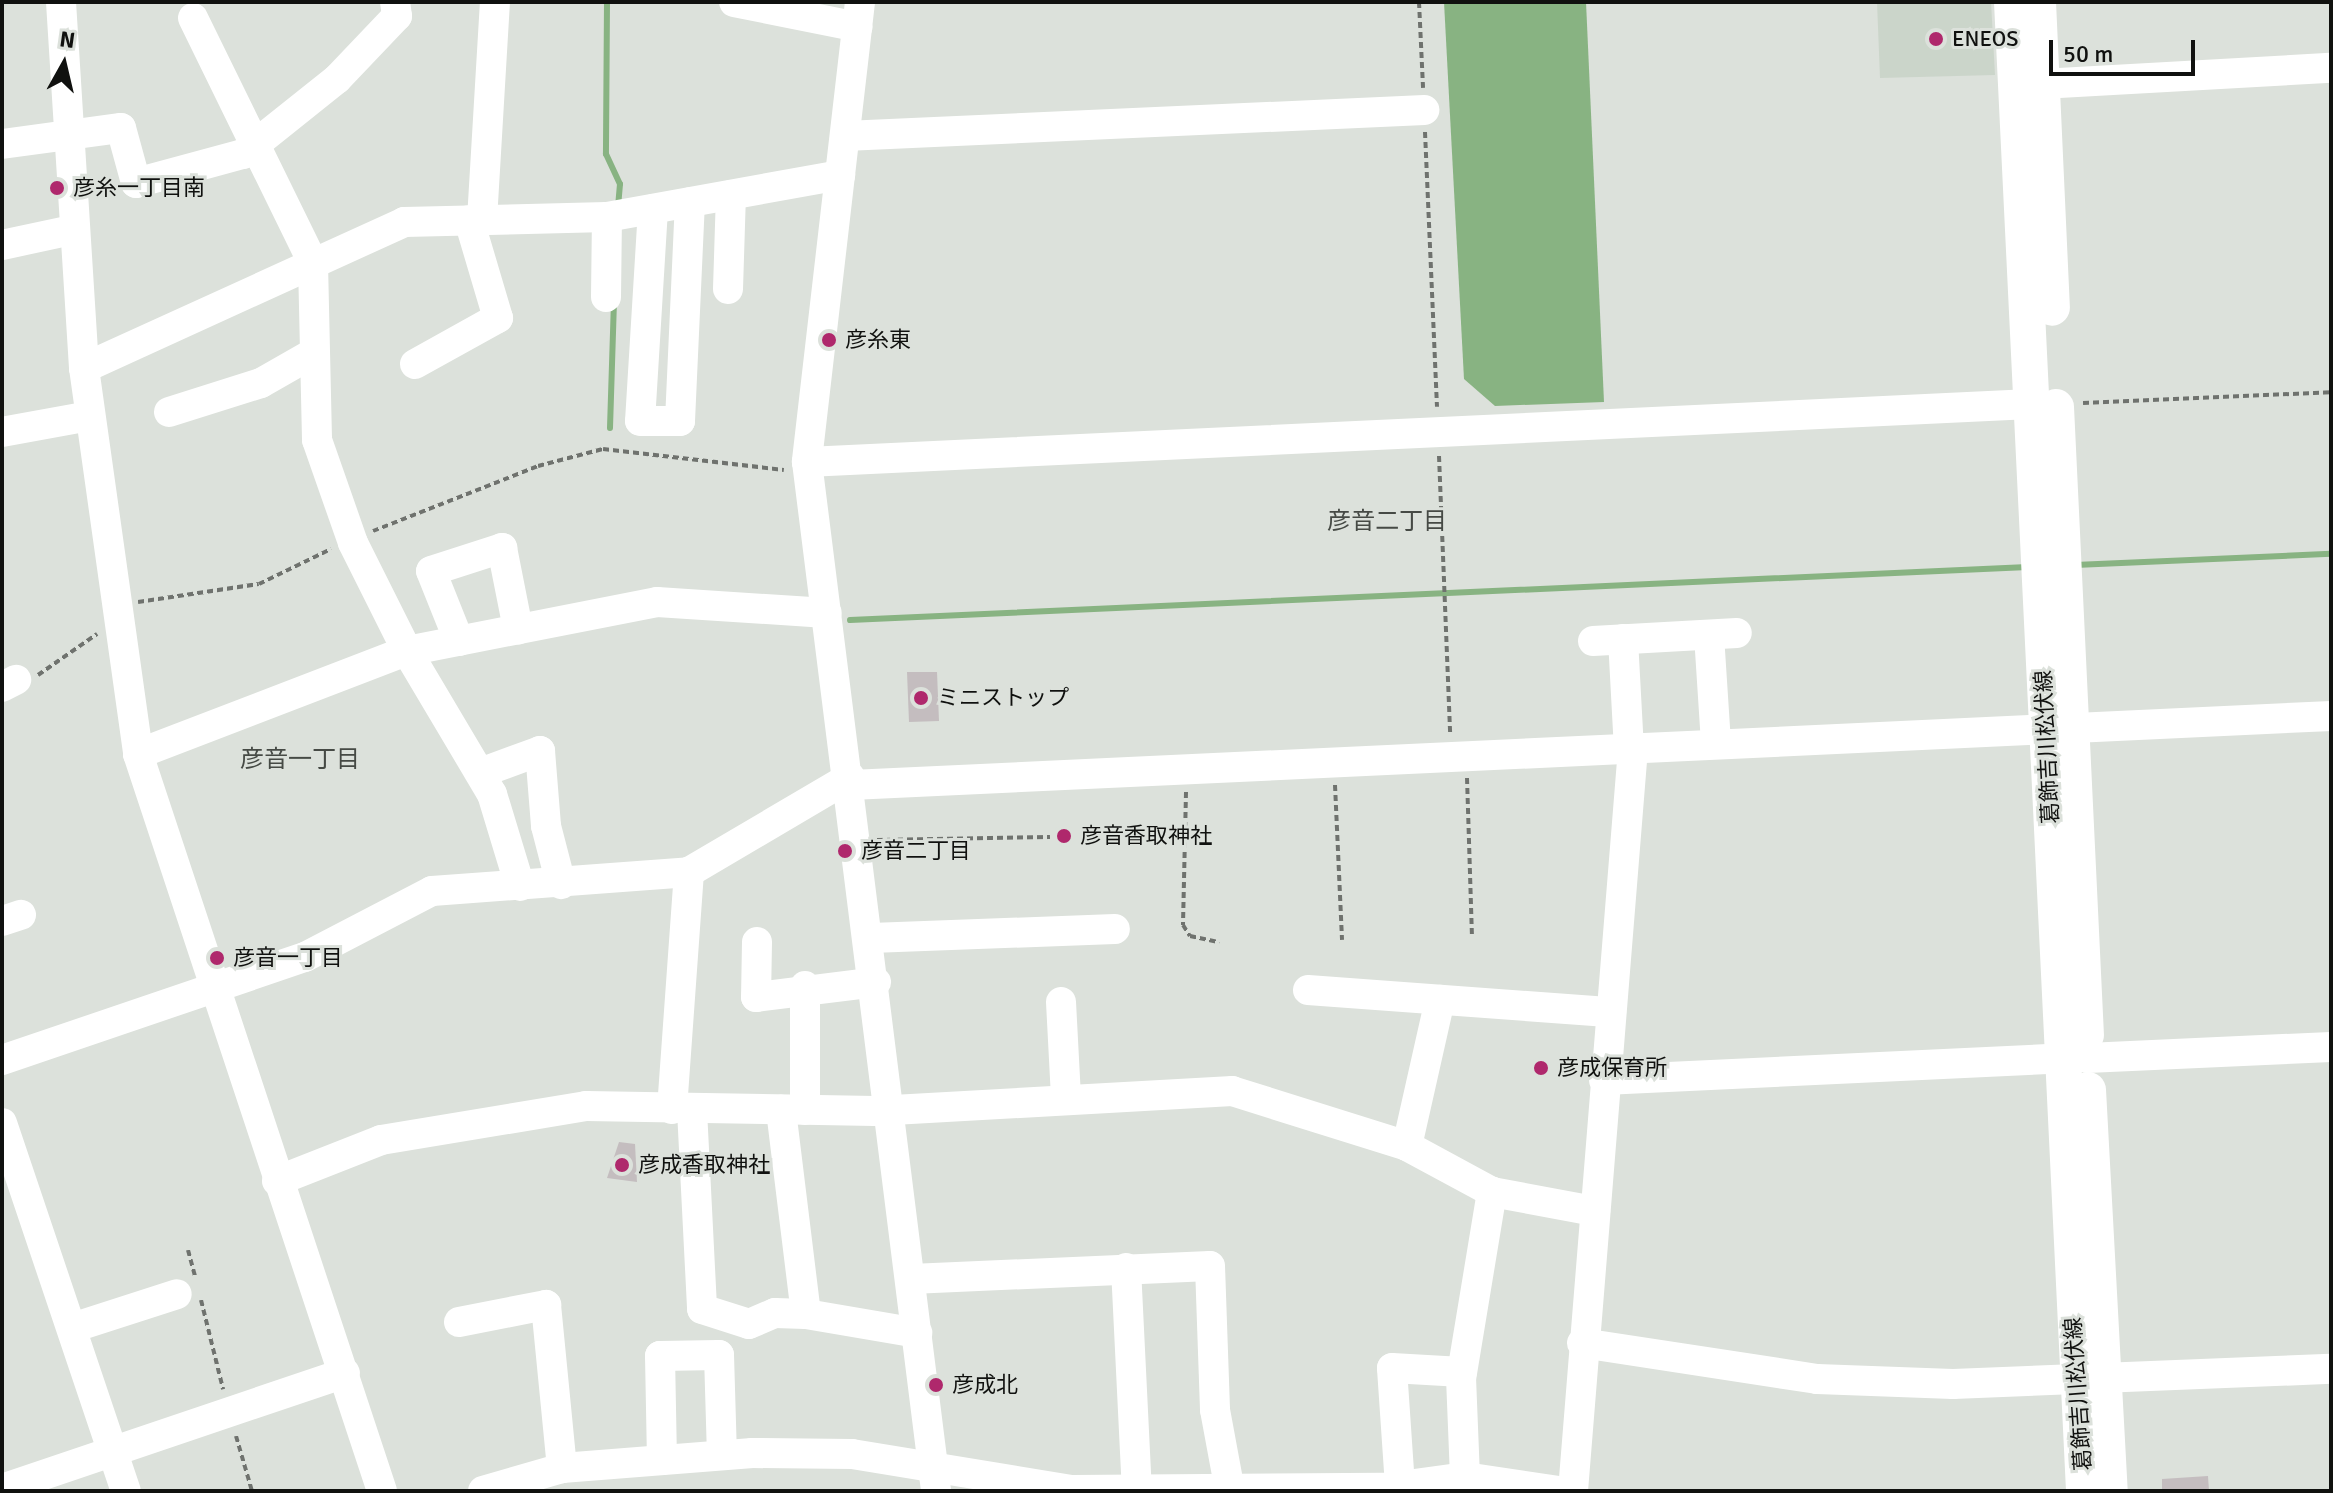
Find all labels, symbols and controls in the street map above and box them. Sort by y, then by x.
north arrow [24,24,104,104]
scale bar [2053,24,2199,74]
text: N [58,25,77,54]
place label: ENEOS [1952,26,2018,52]
marker: ENEOS [1927,30,1945,48]
text: 50 m [2063,39,2113,69]
place label: 彦糸一丁目南 [73,175,205,201]
marker: 彦糸一丁目南 [48,179,66,197]
place label: 彦糸東 [845,327,911,353]
marker: 彦糸東 [820,331,838,349]
district label: 彦音二丁目 [1327,508,1447,536]
street label: 葛飾吉川松伏線 [2030,669,2064,825]
place label: ミニストップ [937,685,1069,711]
marker: ミニストップ [912,689,930,707]
district label: 彦音一丁目 [240,746,360,774]
place label: 彦音香取神社 [1080,823,1212,849]
marker: 彦音香取神社 [1055,827,1073,845]
place label: 彦音二丁目 [861,838,971,864]
marker: 彦音二丁目 [836,842,854,860]
place label: 彦音一丁目 [233,945,343,971]
marker: 彦音一丁目 [208,949,226,967]
place label: 彦成保育所 [1557,1055,1667,1081]
marker: 彦成保育所 [1532,1059,1550,1077]
place label: 彦成香取神社 [638,1152,770,1178]
marker: 彦成香取神社 [613,1156,631,1174]
street label: 葛飾吉川松伏線 [2059,1316,2097,1472]
place label: 彦成北 [952,1372,1018,1398]
marker: 彦成北 [927,1376,945,1394]

